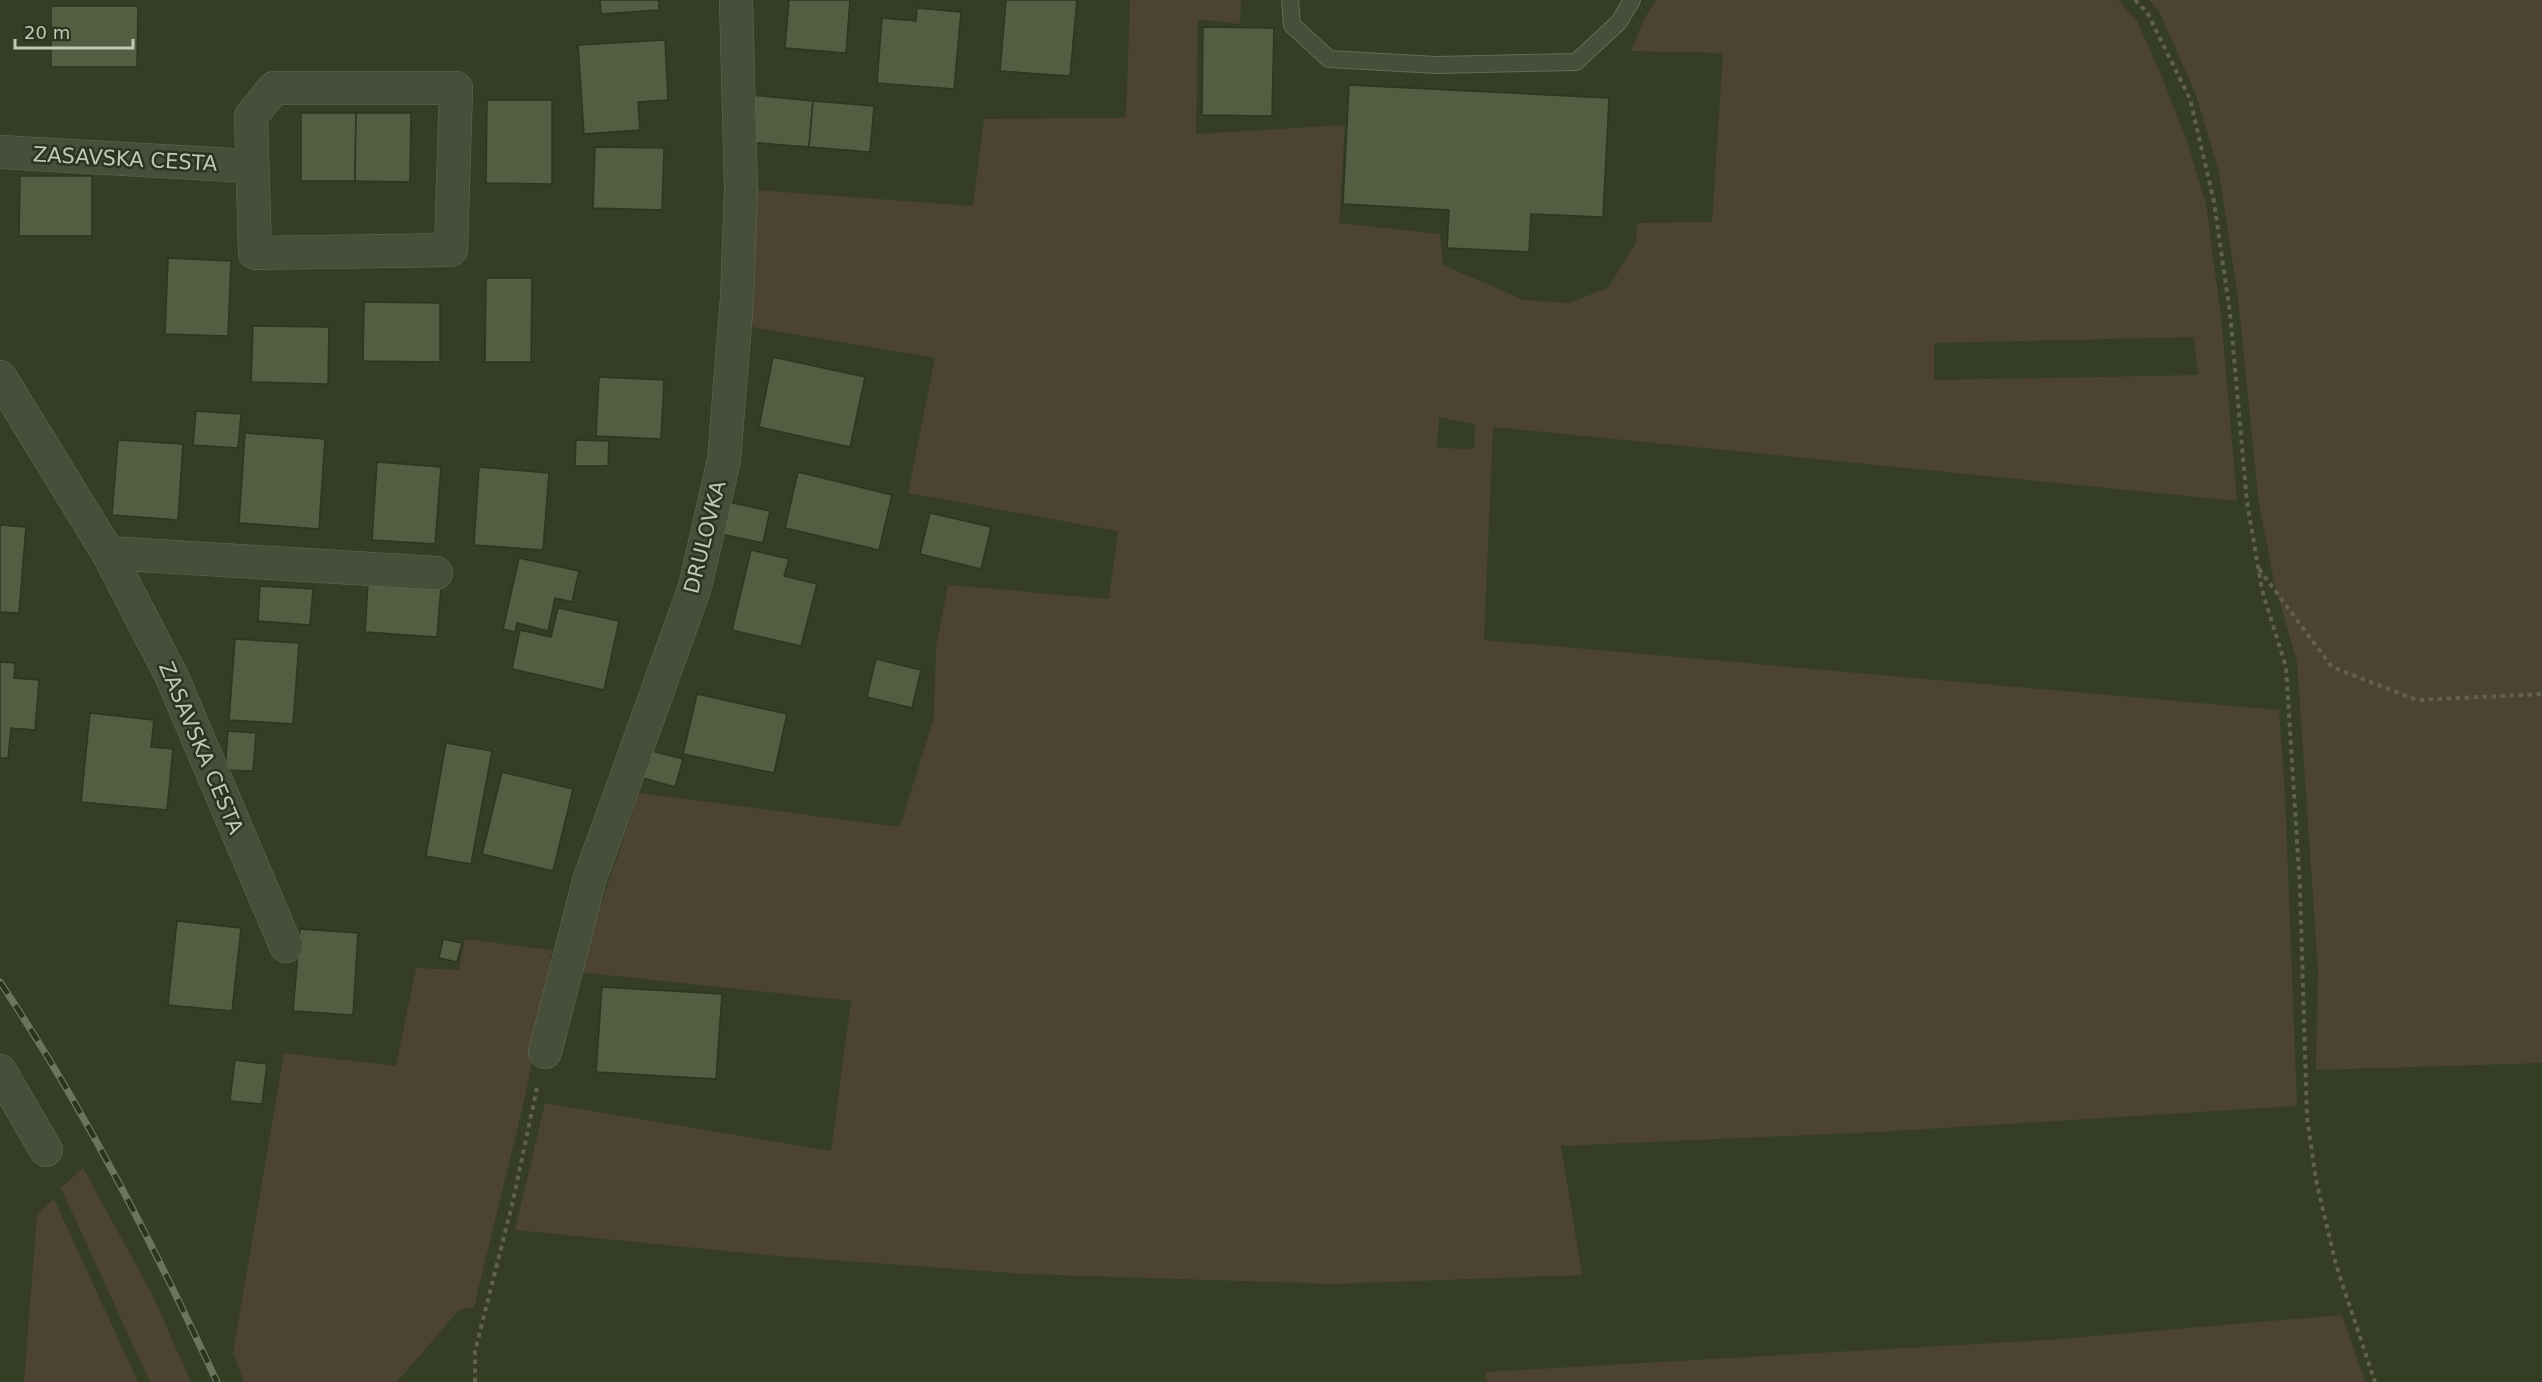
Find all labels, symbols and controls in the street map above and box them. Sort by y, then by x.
scale bar [15,12,134,50]
text: 20 m [24,22,70,43]
street label: ZASAVSKA CESTA [32,142,218,176]
street label: DRULOVKA [679,478,731,596]
street label: ZASAVSKA CESTA [154,658,248,838]

